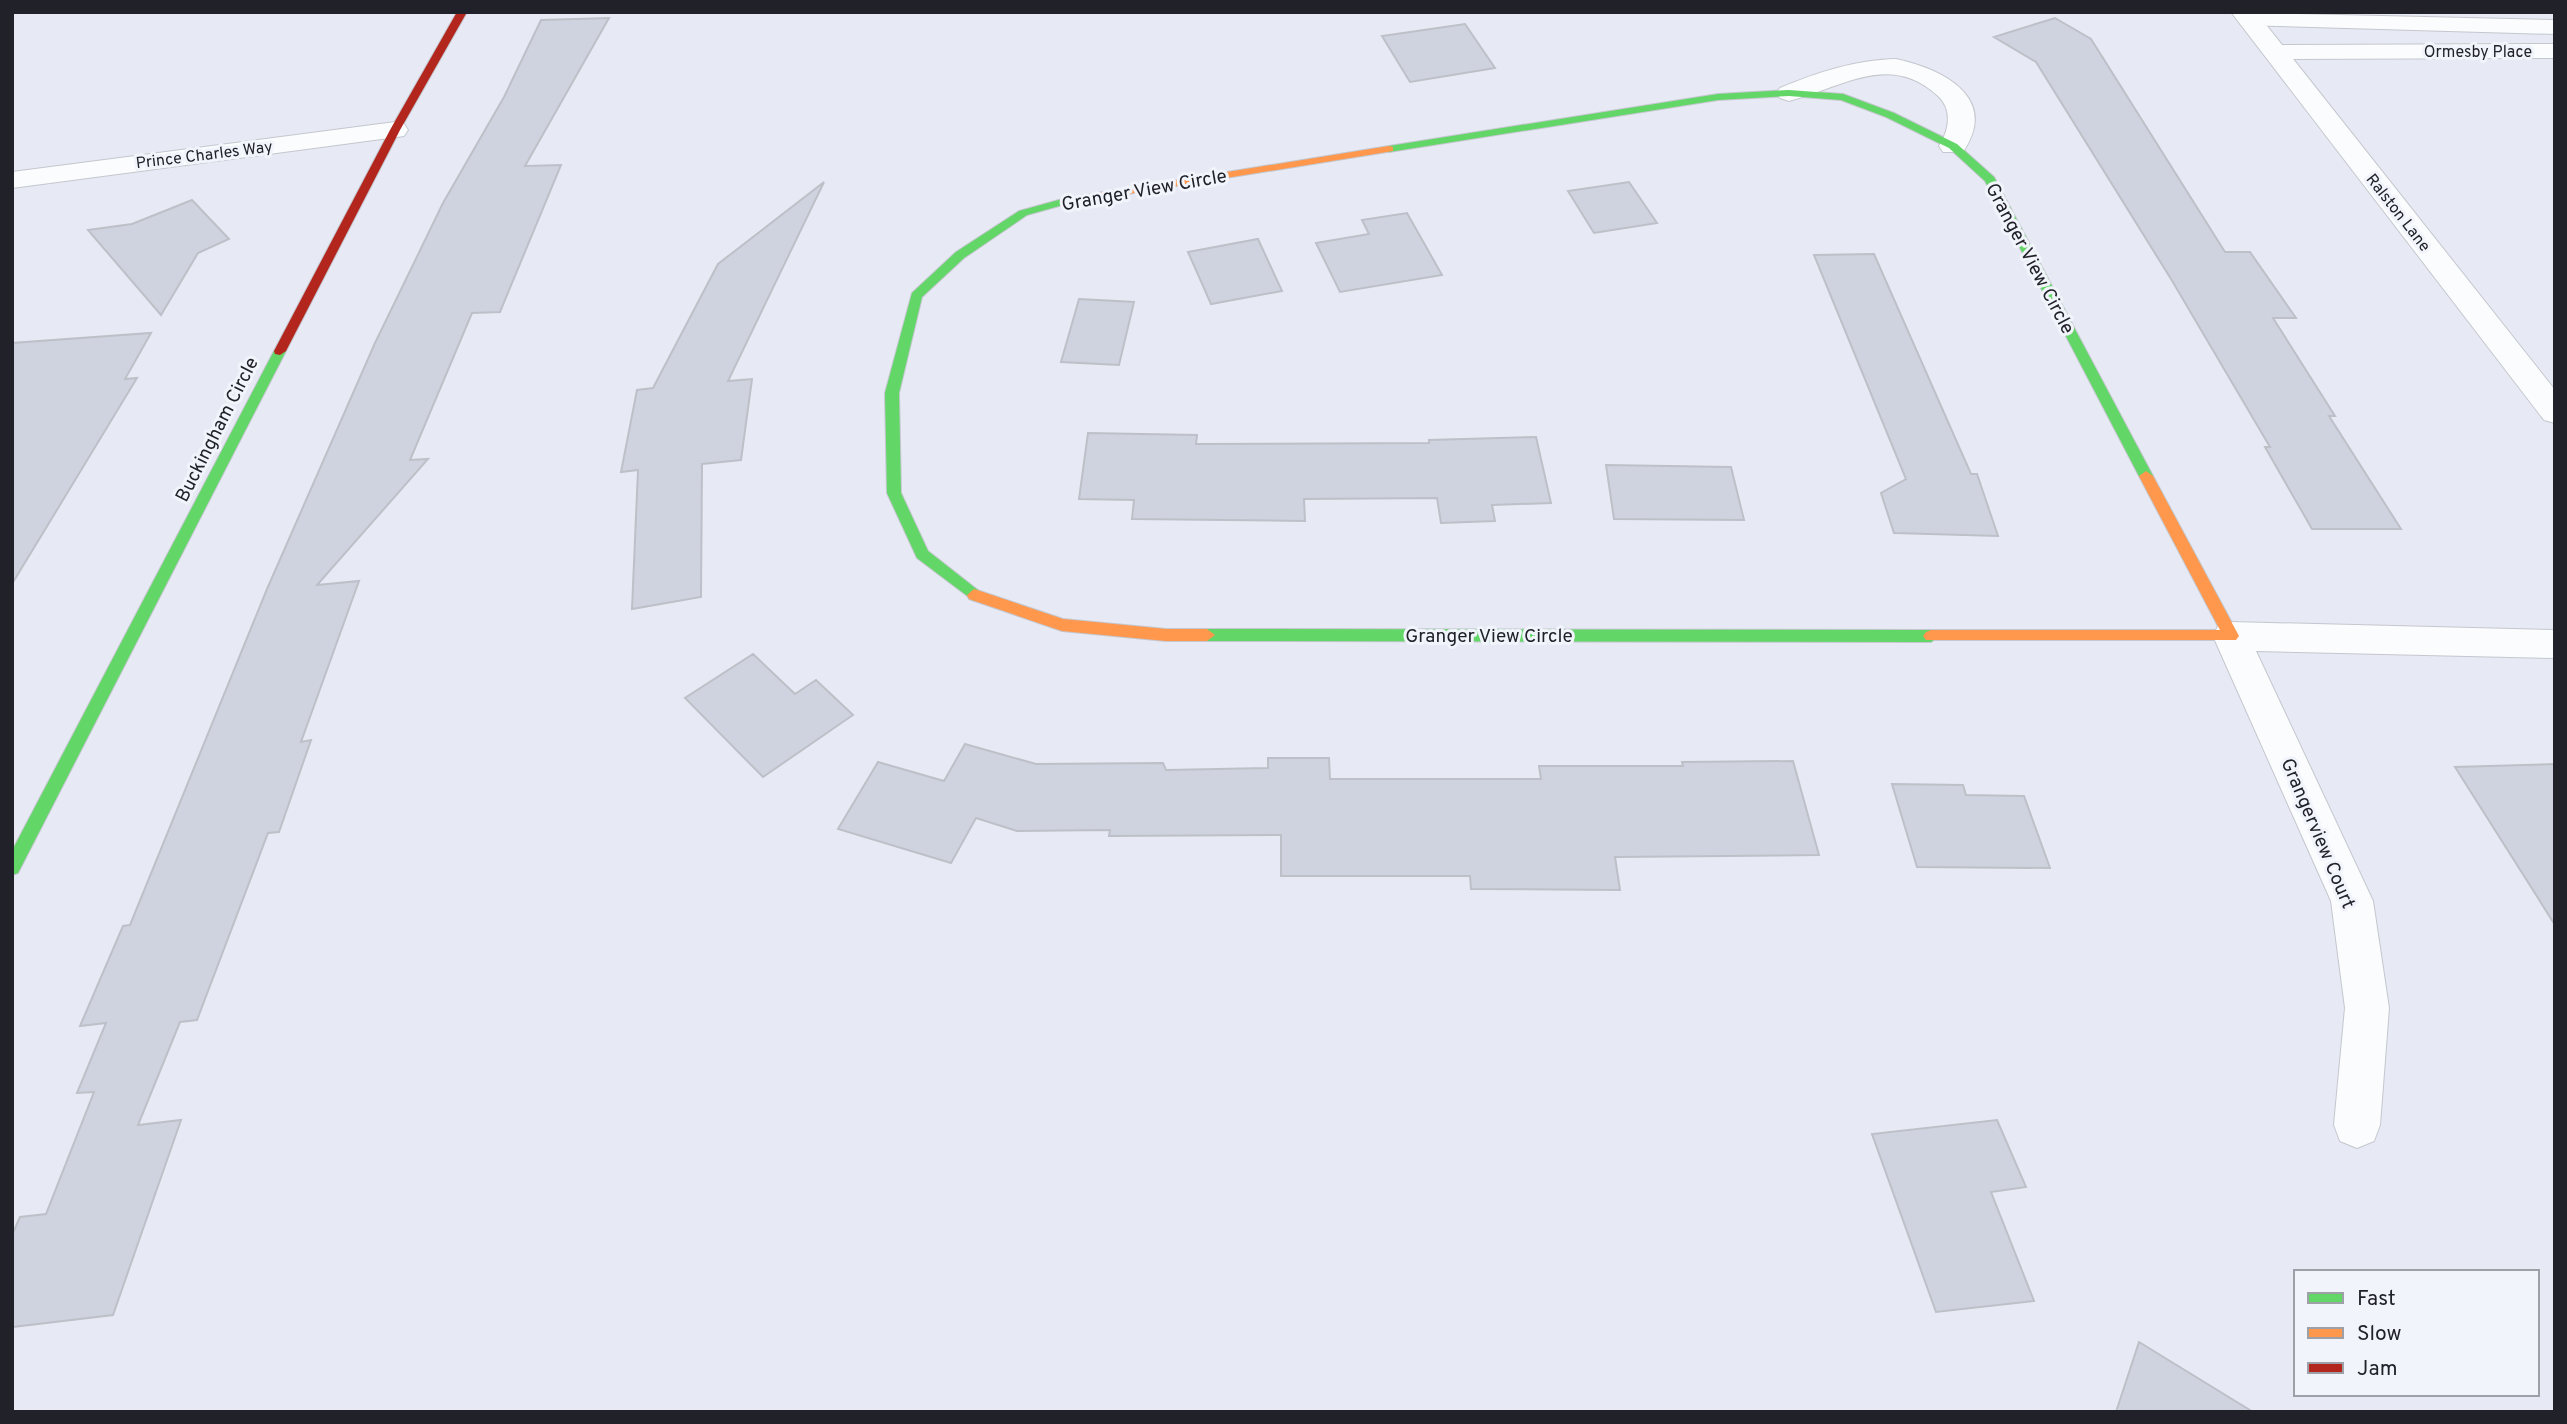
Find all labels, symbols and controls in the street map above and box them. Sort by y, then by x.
street label: Ormesby Place [2424,43,2532,63]
street label: Prince Charles Way [135,138,274,174]
street label: Granger View Circle [1060,165,1229,217]
street label: Ralston Lane [2361,170,2434,256]
street label: Granger View Circle [1979,179,2079,338]
street label: Buckingham Circle [171,353,265,506]
street label: Granger View Circle [1405,625,1573,649]
street label: Grangerview Court [2275,755,2360,913]
legend [2294,1270,2539,1396]
text: Fast [2357,1286,2396,1313]
text: Slow [2357,1321,2402,1348]
text: Jam [2357,1356,2398,1383]

